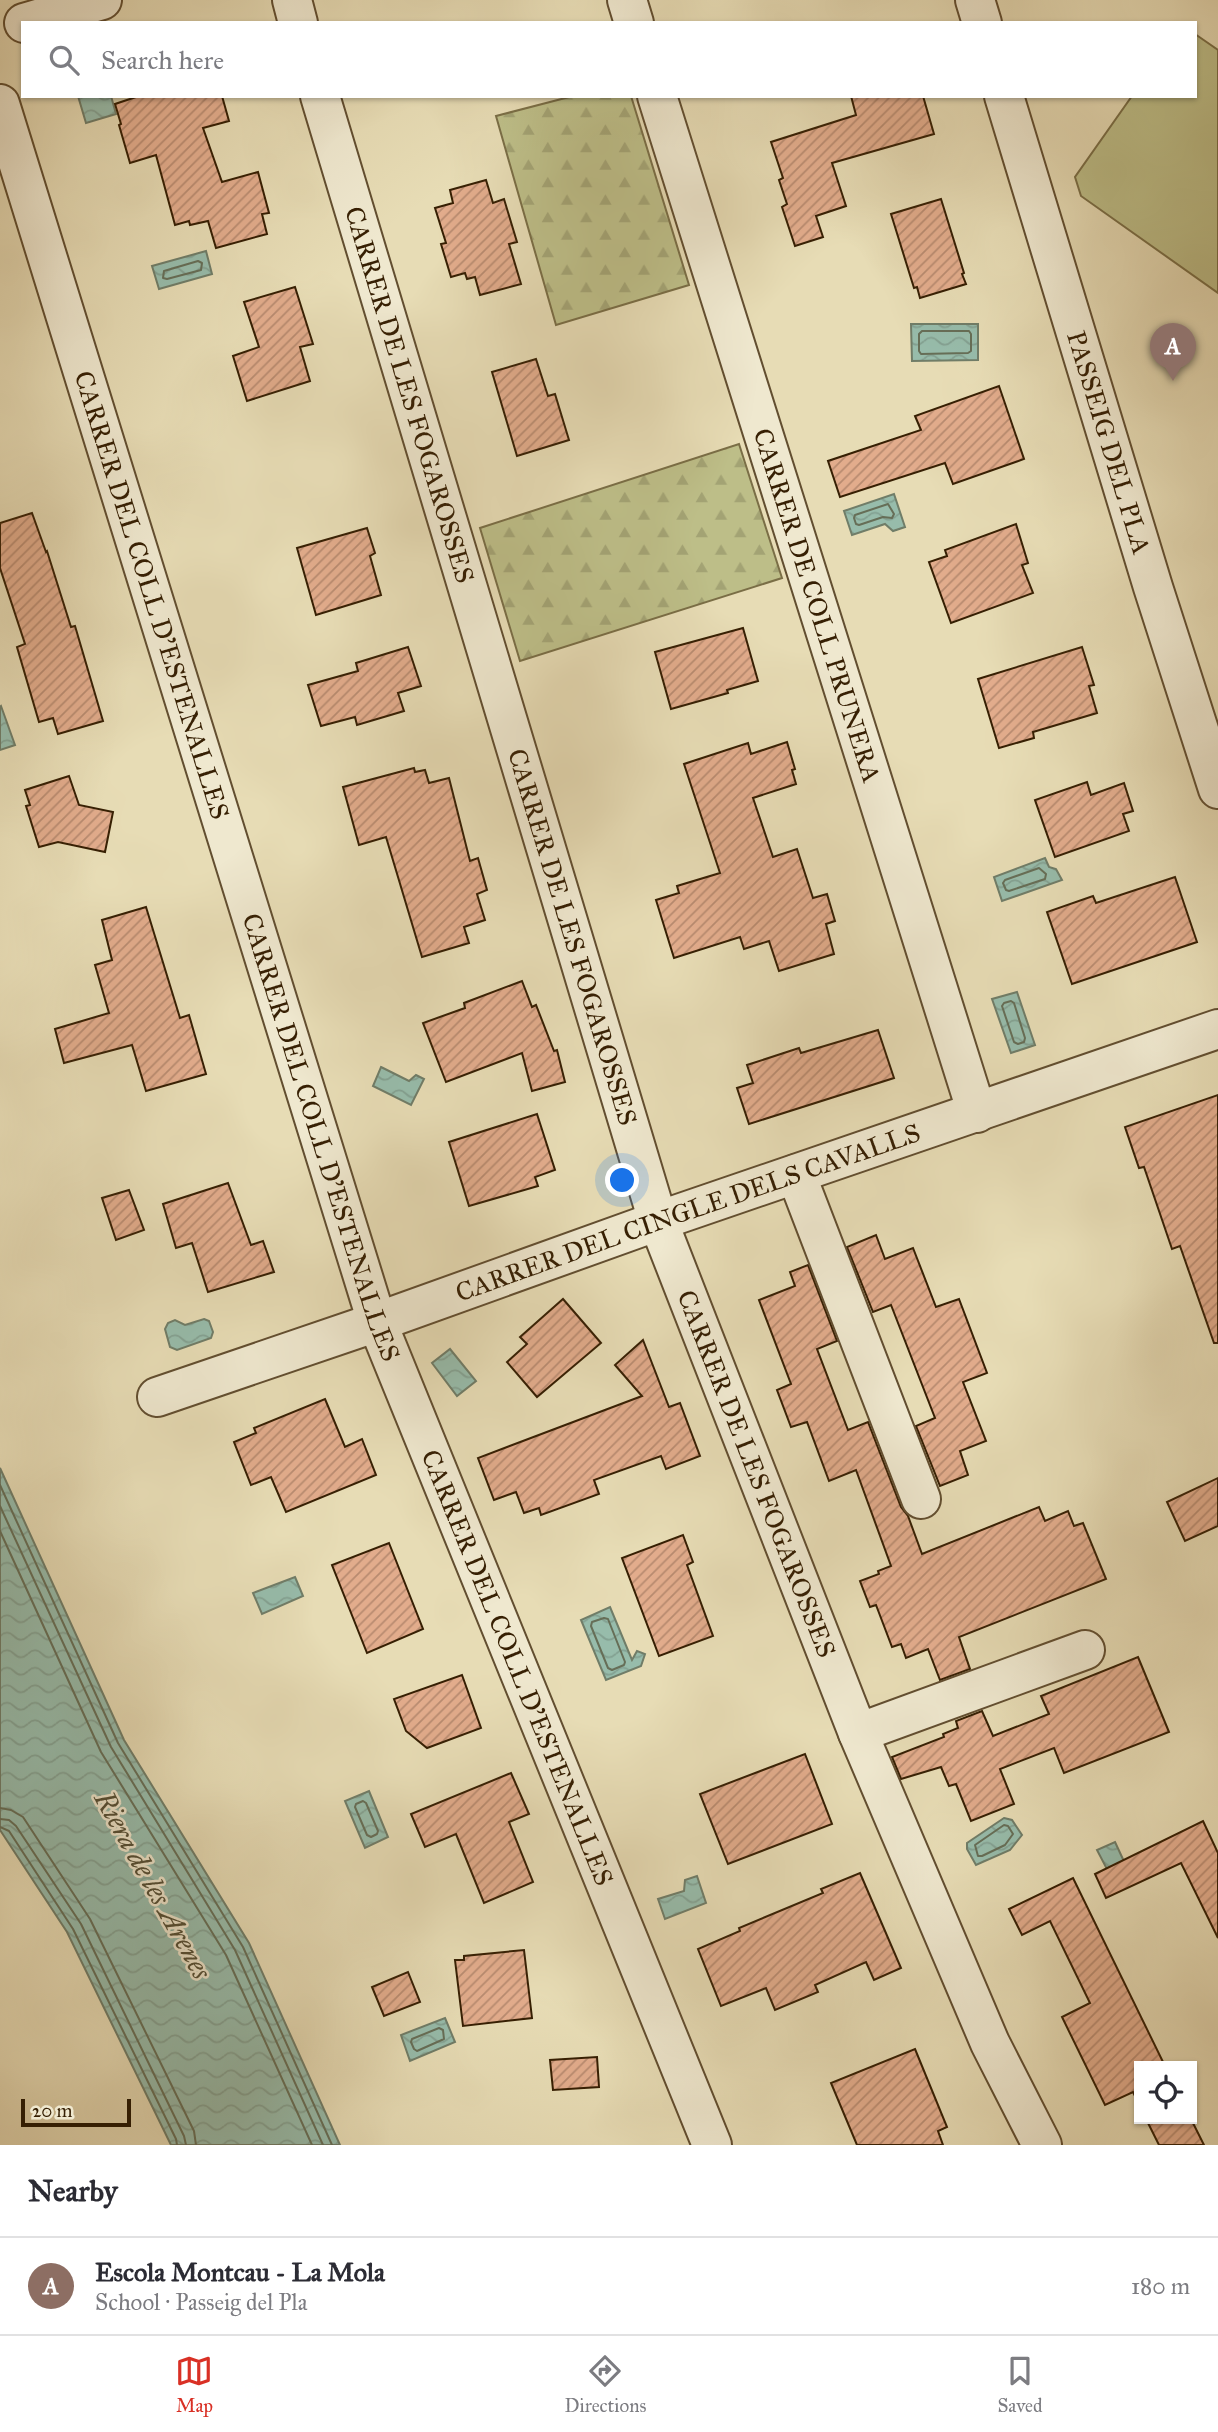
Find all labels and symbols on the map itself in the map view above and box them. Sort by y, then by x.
street label: CARRER DE LES FOGAROSSES [338,203,481,587]
pin: A [1150,323,1196,381]
street label: PASSEIG DEL PLA [1060,327,1158,558]
street label: CARRER DEL COLL D'ESTENALLES [68,367,236,823]
street label: CARRER DE COLL PRUNERA [747,424,888,787]
street label: CARRER DE LES FOGAROSSES [501,745,644,1129]
street label: CARRER DEL COLL D'ESTENALLES [235,909,407,1366]
street label: CARRER DEL CINGLE DELS CAVALLS [451,1116,924,1309]
your location [605,1163,639,1197]
street label: CARRER DE LES FOGAROSSES [671,1285,843,1662]
street label: CARRER DEL COLL D'ESTENALLES [415,1445,621,1890]
water label: Riera de les Arenes [86,1784,220,1986]
scale bar [21,2096,131,2128]

